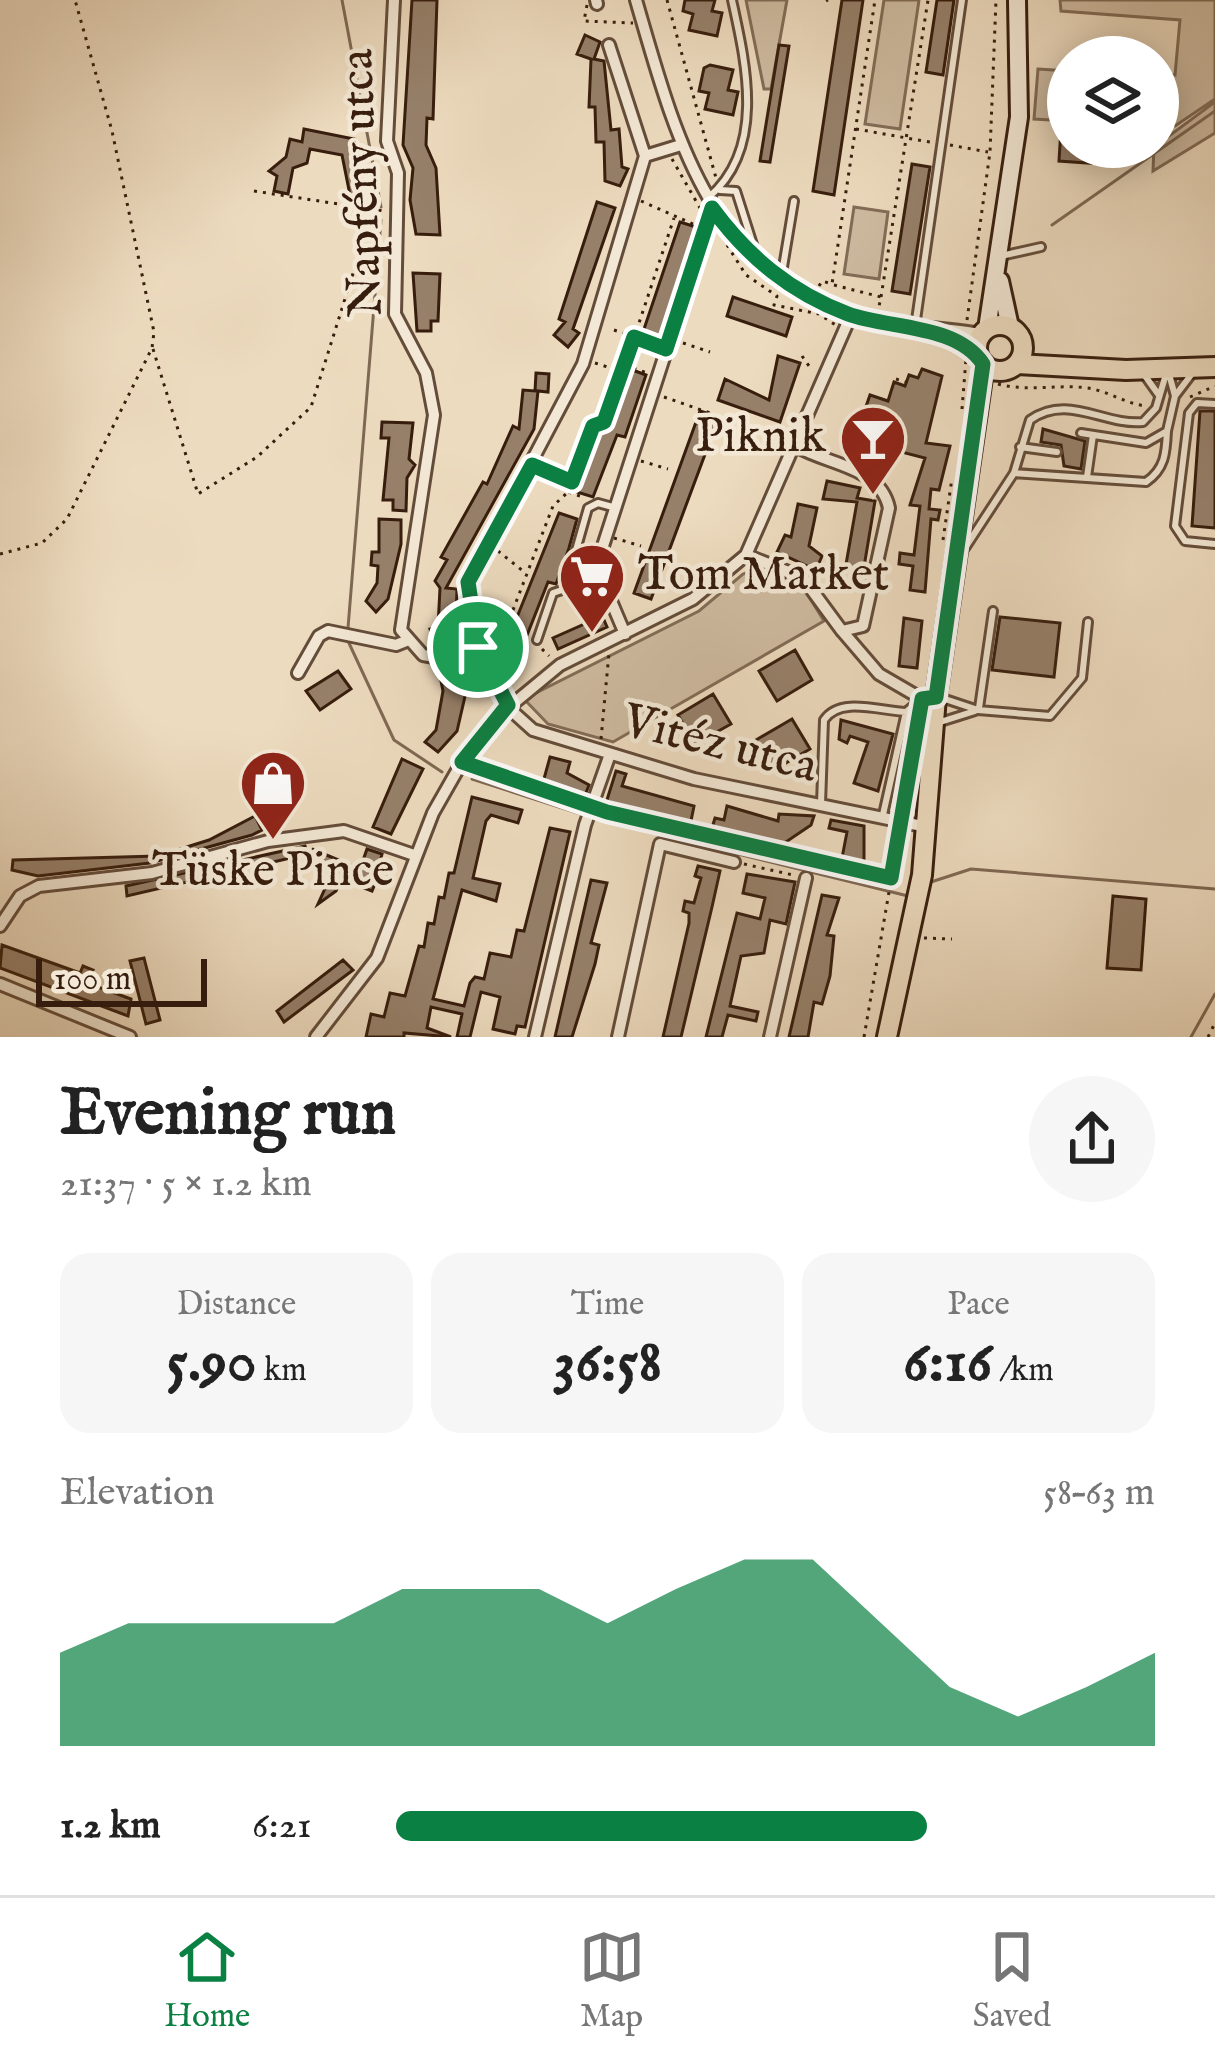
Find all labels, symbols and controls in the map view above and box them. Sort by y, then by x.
map controls [1047,36,1179,168]
button: layers [1047,36,1179,168]
street label: Napfény utca [328,48,398,318]
bar icon: Piknik [838,403,908,497]
place label: Piknik [696,408,826,468]
supermarket icon: Tom Market [557,541,627,635]
place label: Tom Market [638,546,889,606]
pin [427,596,529,698]
icon: arrive [445,614,511,680]
street label: Vitéz utca [616,692,824,798]
shop icon: Tüske Pince [238,748,308,842]
place label: Tüske Pince [152,842,394,902]
scale bar [36,953,207,1006]
text: 100 m [54,959,131,1001]
text: Evening run [60,1073,396,1157]
button: share [1029,1076,1155,1202]
text: 21:37 · 5 × 1.2 km [60,1160,312,1209]
text: Distance [177,1284,296,1326]
text: Time [571,1284,644,1326]
text: Pace [947,1284,1010,1326]
text: 5.90 [166,1326,256,1402]
text: 36:58 [553,1326,662,1402]
text: 6:16 [903,1326,992,1402]
text: km [256,1350,307,1392]
text: /km [992,1350,1054,1392]
text: Elevation [60,1469,215,1518]
text: 58–63 m [1043,1469,1155,1518]
text: 1.2 km [60,1802,161,1851]
text: 6:21 [252,1802,312,1851]
tab: Home [164,1924,250,2038]
tab: Map [579,1924,645,2038]
tab: Saved [973,1924,1051,2038]

